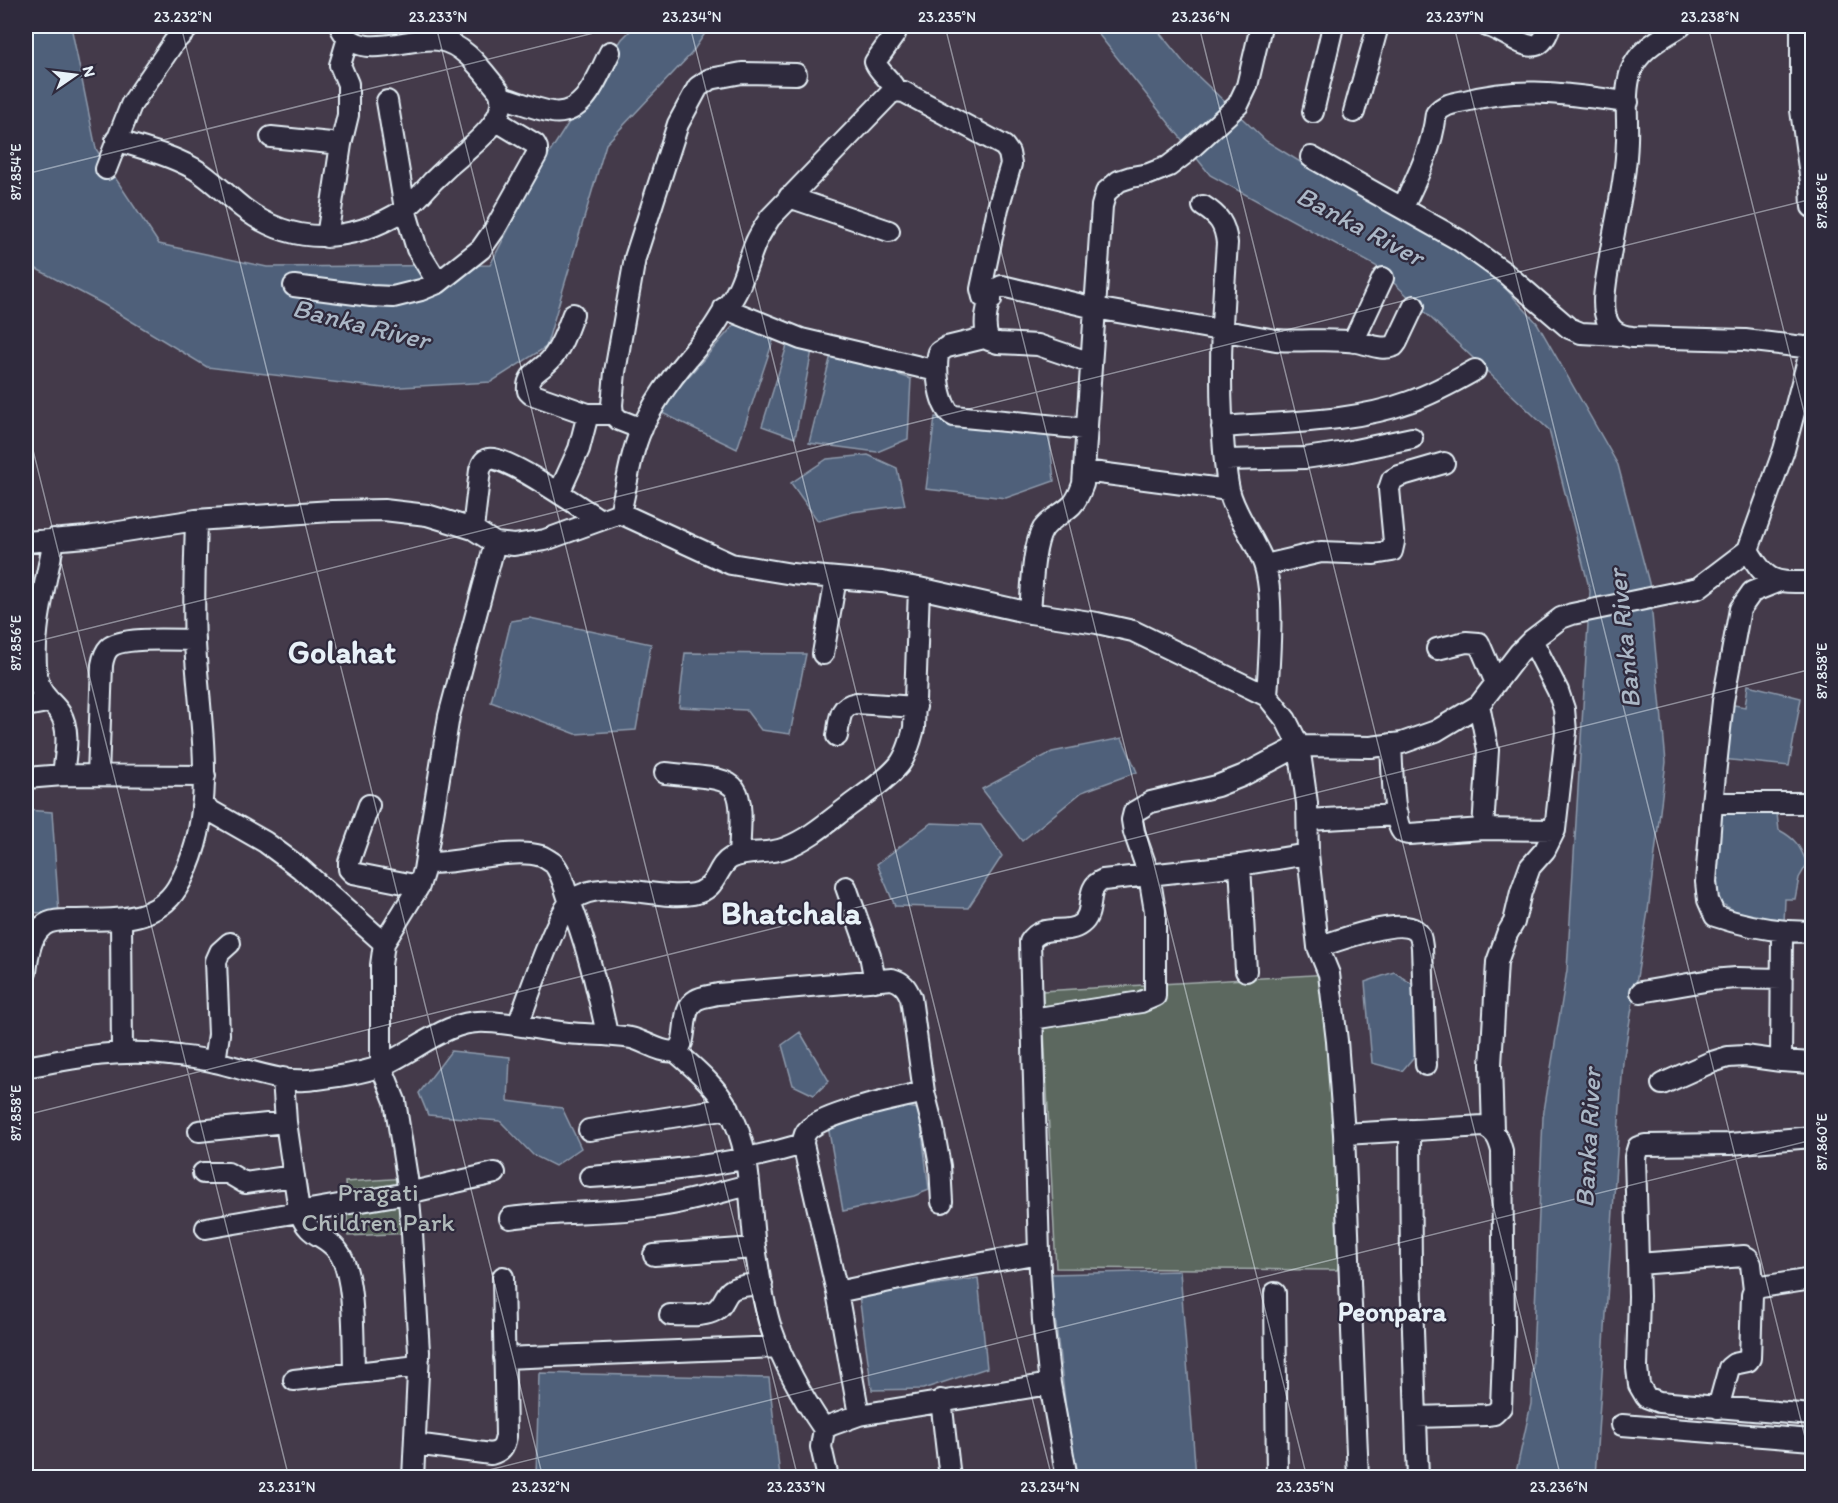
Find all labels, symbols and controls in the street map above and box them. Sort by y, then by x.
text: 23.232°N [154,8,212,26]
text: 23.233°N [409,8,467,26]
text: 23.234°N [662,8,722,26]
text: 23.235°N [918,8,976,26]
text: 23.236°N [1172,8,1230,26]
text: 23.237°N [1426,8,1484,26]
text: 23.238°N [1681,8,1739,26]
north arrow [45,45,105,105]
text: N [79,64,100,79]
text: 87.854°E [7,143,25,201]
text: 87.856°E [1813,173,1831,229]
water label: Banka River [1291,178,1433,274]
water label: Banka River [289,291,436,357]
water label: Banka River [1599,565,1647,710]
text: 87.856°E [7,615,25,671]
district label: Golahat [288,633,396,671]
text: 87.858°E [1813,643,1831,699]
district label: Bhatchala [721,894,861,932]
water label: Banka River [1567,1064,1608,1209]
text: 87.858°E [7,1085,25,1141]
text: 87.860°E [1813,1113,1831,1171]
park label: Pragati Children Park [301,1176,455,1238]
district label: Peonpara [1338,1295,1447,1328]
text: 23.231°N [258,1478,316,1496]
text: 23.232°N [512,1478,570,1496]
text: 23.233°N [767,1478,825,1496]
text: 23.234°N [1020,1478,1080,1496]
text: 23.235°N [1276,1478,1334,1496]
text: 23.236°N [1530,1478,1588,1496]

